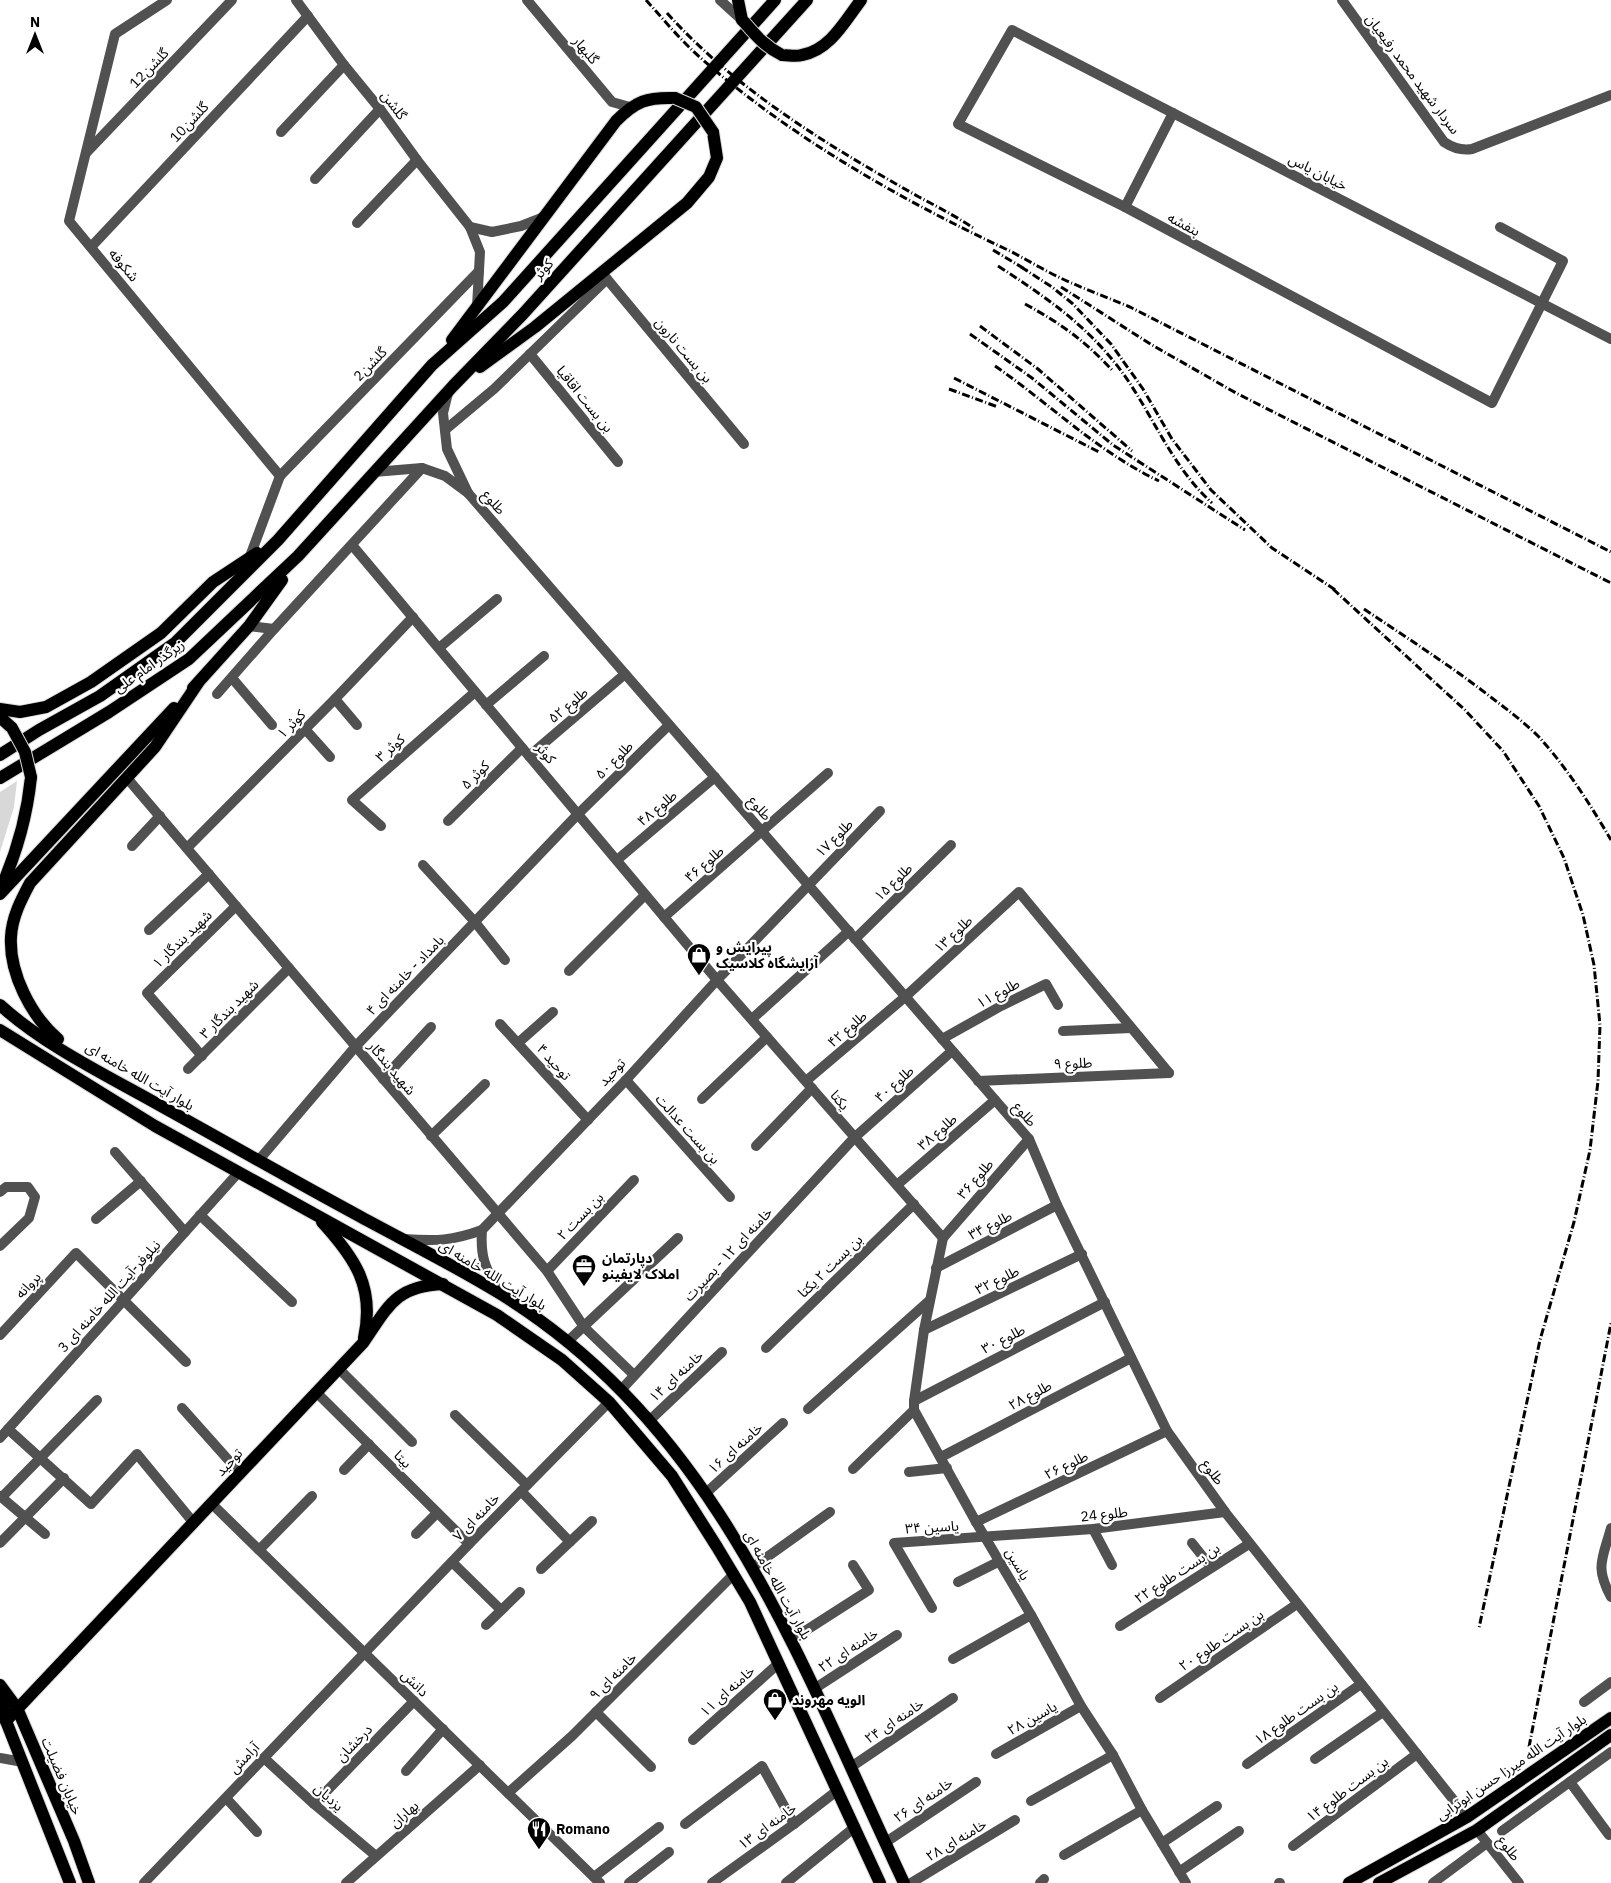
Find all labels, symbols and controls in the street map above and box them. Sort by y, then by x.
north arrow [10,10,60,60]
street label: سردار شهید محمد رفیعیان [1362,10,1464,138]
text: N [30,13,40,31]
street label: گلبهار [568,32,603,68]
street label: گلشن12 [126,44,173,92]
street label: گلشن [377,87,411,123]
street label: گلشن10 [166,98,212,146]
street label: خیابان یاس [1286,150,1350,194]
street label: بنفشه [1165,208,1204,240]
street label: شکوفه [105,245,143,285]
street label: کوثر [528,255,557,284]
street label: بن بست نارون [651,313,717,387]
street label: گلشن2 [349,343,391,385]
street label: بن بست اقاقیا [553,362,618,436]
street label: طلوع [477,486,510,520]
street label: زیرگذر امام علی [110,635,189,699]
street label: طلوع ۵۲ [544,683,593,728]
street label: کوثر ۱ [273,706,309,742]
street label: کوثر ۳ [371,730,409,766]
street label: طلوع ۵۰ [591,737,638,784]
street label: کوثر [531,738,560,767]
street label: کوثر ۵ [457,757,493,793]
street label: طلوع ۴۸ [633,786,682,831]
street label: طلوع [743,792,776,826]
street label: طلوع ۱۷ [811,815,858,862]
street label: طلوع ۴۶ [680,842,729,888]
street label: طلوع ۱۵ [870,859,917,906]
street label: شهید بندگار ۱ [148,906,216,972]
street label: طلوع ۱۳ [930,911,978,958]
street label: بامداد - خامنه ای ۴ [362,931,448,1019]
place label: پیرایش و آرایشگاه کلاسیک [716,938,818,972]
shop icon: پیرایش و آرایشگاه کلاسیک [686,942,712,976]
street label: طلوع ۱۱ [973,974,1024,1014]
street label: شهید بندگار ۳ [196,976,262,1042]
street label: طلوع ۴۲ [823,1007,872,1053]
street label: شهید بندگار [364,1037,420,1099]
street label: بلوار آیت الله خامنه ای [83,1038,198,1114]
street label: توحید ۴ [533,1040,575,1084]
street label: طلوع ۹ [1053,1053,1093,1075]
street label: توحید [595,1054,629,1090]
street label: طلوع ۴۰ [871,1062,919,1108]
street label: یکتا [826,1086,854,1114]
street label: بن بست عدالت [652,1090,724,1168]
street label: طلوع [1008,1098,1041,1132]
street label: طلوع ۳۸ [913,1110,962,1156]
street label: طلوع ۳۶ [953,1155,999,1204]
street label: بن بست ۲ [553,1188,607,1244]
street label: خامنه ای ۱۲ - بصیرت [680,1203,776,1305]
street label: طلوع ۳۴ [965,1206,1016,1245]
street label: بن بست ۲ یکتا [794,1230,866,1301]
street label: نیلوفر-آیت الله خامنه ای 3 [54,1236,164,1356]
street label: بلوار آیت الله خامنه ای [436,1236,550,1314]
place label: دپارتمان املاک لایفینو [602,1249,679,1283]
office icon: دپارتمان املاک لایفینو [571,1253,597,1287]
street label: طلوع ۳۲ [972,1262,1023,1300]
street label: پروانه [11,1268,46,1303]
street label: طلوع ۳۰ [978,1320,1029,1359]
street label: خامنه ای ۱۴ [645,1346,707,1406]
street label: طلوع ۲۸ [1005,1376,1056,1416]
street label: خامنه ای ۱۶ [704,1419,766,1477]
street label: توحید [212,1444,246,1480]
street label: بیتا [390,1446,416,1472]
street label: طلوع ۲۶ [1041,1447,1092,1485]
street label: طلوع [1196,1456,1228,1490]
street label: خامنه ای ۷ [449,1489,503,1545]
street label: طلوع 24 [1079,1503,1129,1527]
street label: یاسین ۳۴ [905,1517,959,1537]
street label: بلوار آیت الله خامنه ای [740,1527,816,1643]
street label: بن بست طلوع ۲۲ [1131,1539,1224,1609]
street label: یاسین [1002,1544,1034,1584]
street label: بن بست طلوع ۲۰ [1175,1605,1268,1677]
street label: خامنه ای ۲۲ [815,1624,881,1676]
street label: خامنه ای ۹ [585,1648,641,1704]
street label: خامنه ای ۱۱ [696,1662,758,1720]
street label: دانش [397,1666,433,1701]
street label: بن بست طلوع ۱۸ [1251,1677,1343,1750]
shop icon: الویه مهروند [762,1687,788,1721]
place label: الویه مهروند [792,1691,865,1709]
street label: خامنه ای ۲۴ [861,1695,927,1747]
street label: یاسین ۲۸ [1004,1697,1060,1739]
street label: بلوار آیت الله میرزا حسن ابوترابی [1432,1710,1590,1824]
street label: درخشان [332,1720,376,1765]
street label: خیابان فضیلت [38,1734,86,1818]
street label: آرامش [225,1738,264,1777]
street label: بن بست طلوع ۱۴ [1302,1752,1393,1827]
street label: خامنه ای ۲۶ [890,1774,956,1826]
street label: یزدیان [310,1779,348,1815]
street label: بهاران [386,1796,422,1832]
street label: خامنه ای ۱۳ [734,1799,800,1853]
street label: خامنه ای ۲۸ [922,1815,990,1865]
restaurant icon: Romano [526,1816,552,1850]
place label: Romano [556,1820,610,1838]
street label: طلوع [1492,1832,1525,1866]

